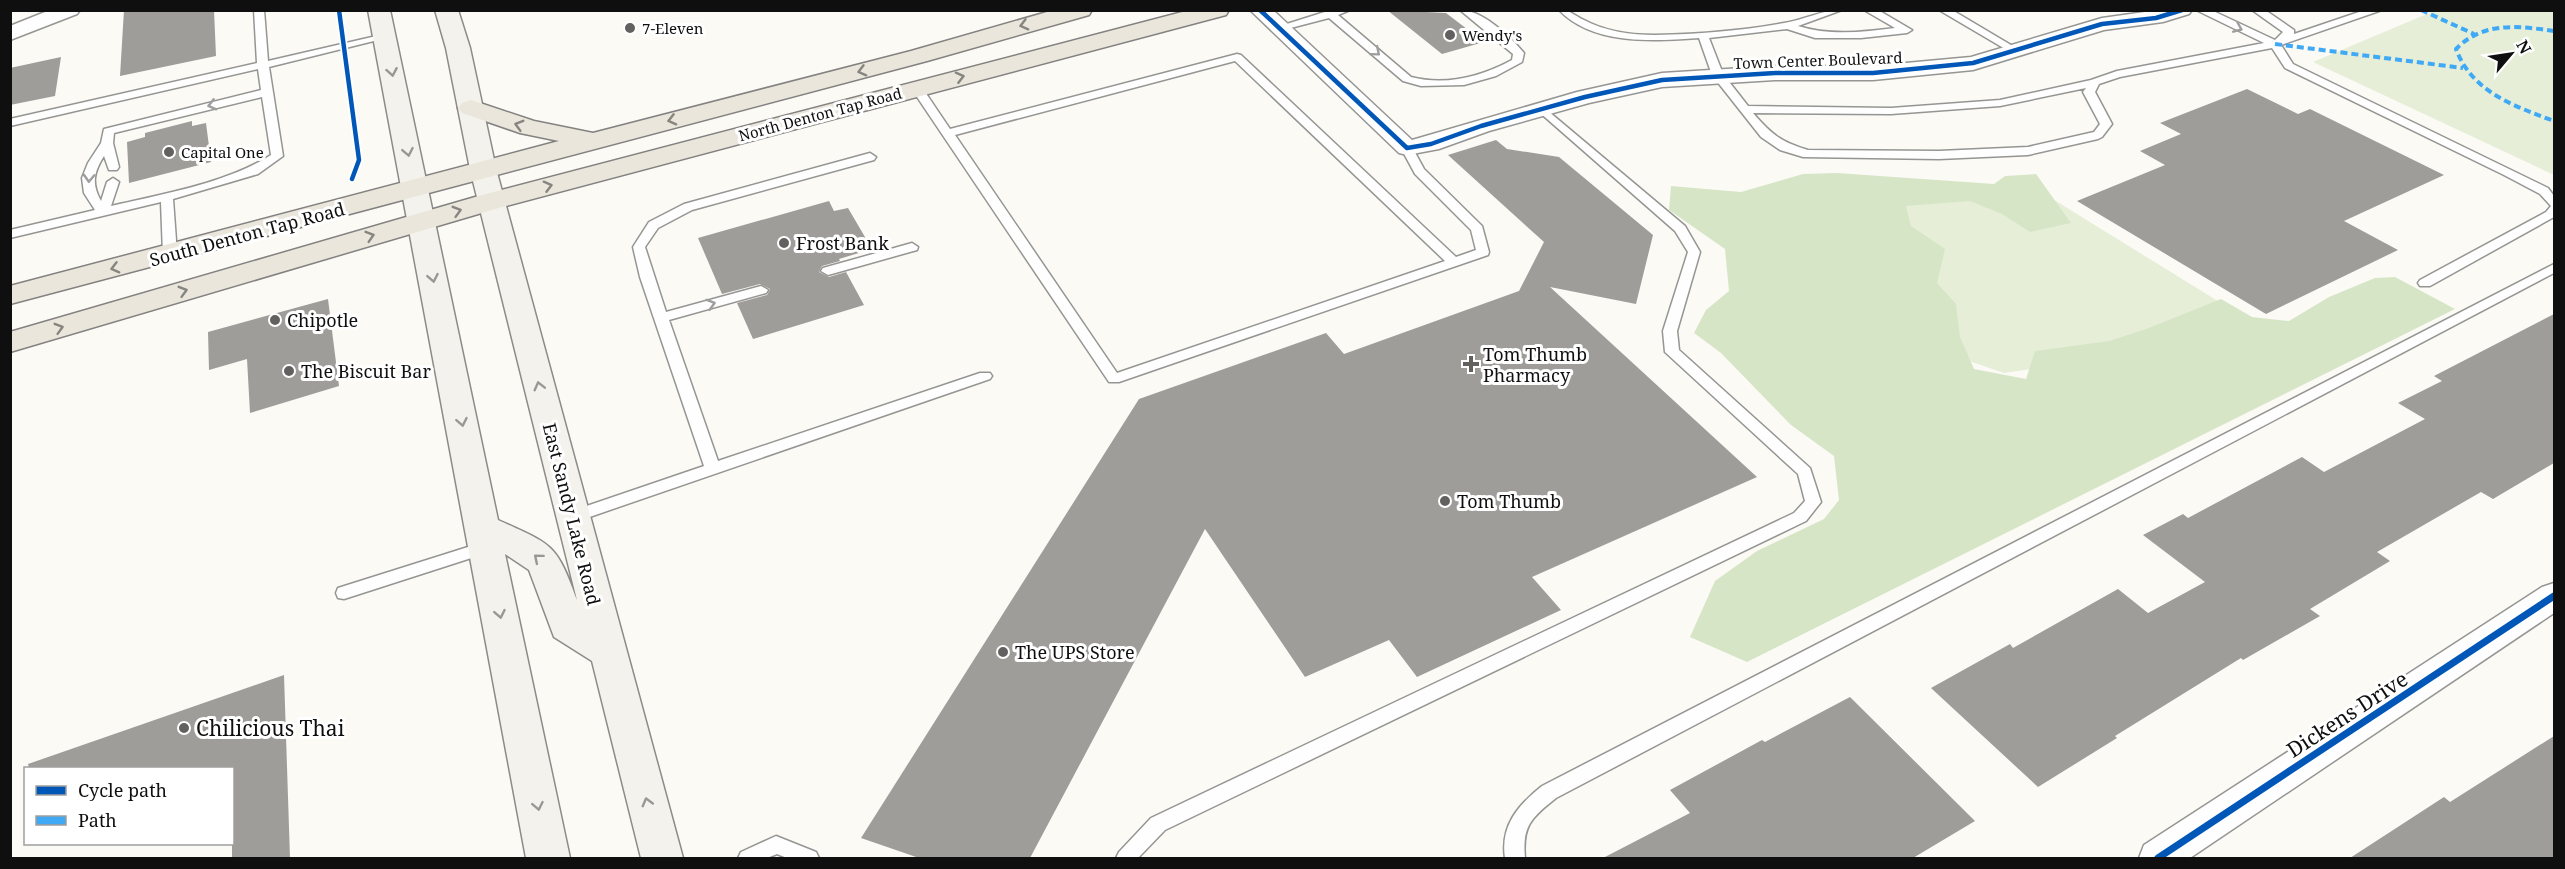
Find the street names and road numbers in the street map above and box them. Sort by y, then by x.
street label: Town Center Boulevard [1733,47,1903,73]
street label: North Denton Tap Road [736,83,904,145]
street label: South Denton Tap Road [147,196,347,272]
street label: East Sandy Lake Road [538,420,606,608]
street label: Dickens Drive [2281,664,2413,764]

